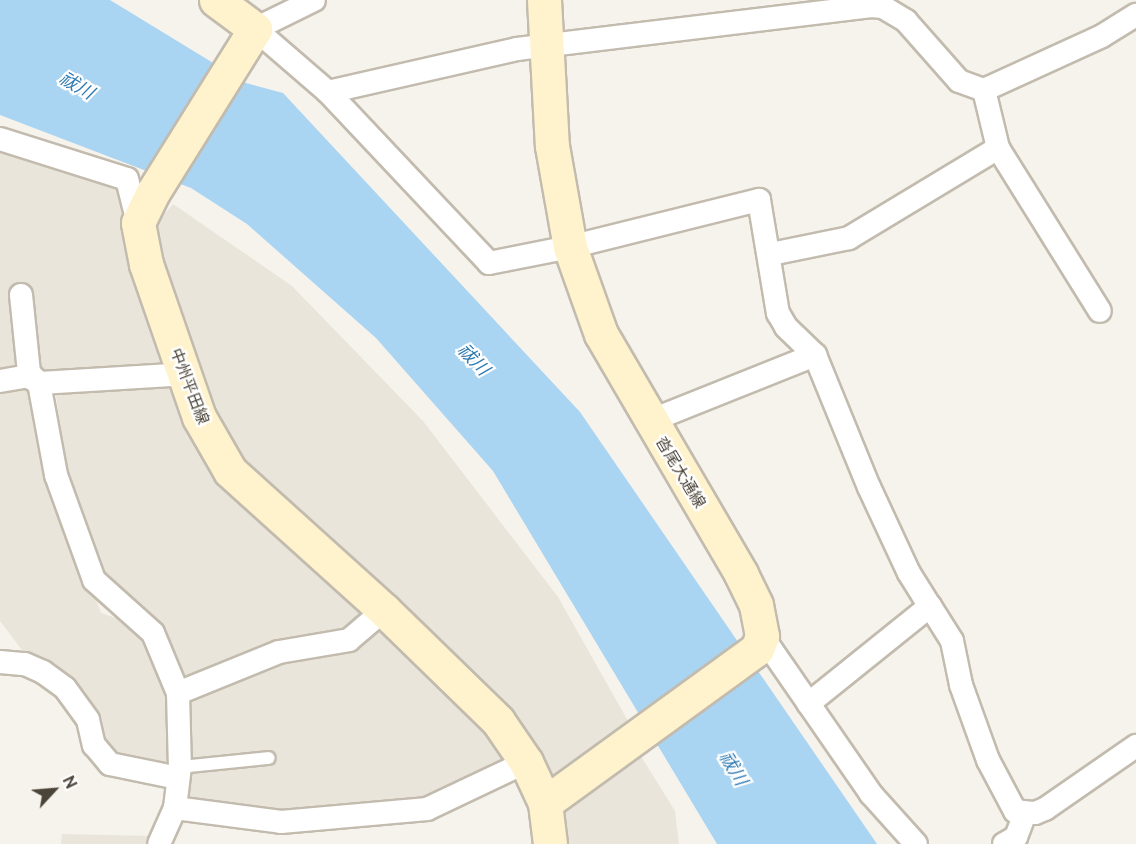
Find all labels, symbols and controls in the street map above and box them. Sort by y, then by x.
water label: 祓川 [56,67,98,103]
water label: 祓川 [454,339,494,379]
street label: 中州平田線 [167,345,213,427]
street label: 沓尾大通線 [652,433,710,511]
water label: 祓川 [715,747,753,789]
north arrow [24,760,84,820]
text: N [59,773,81,791]

